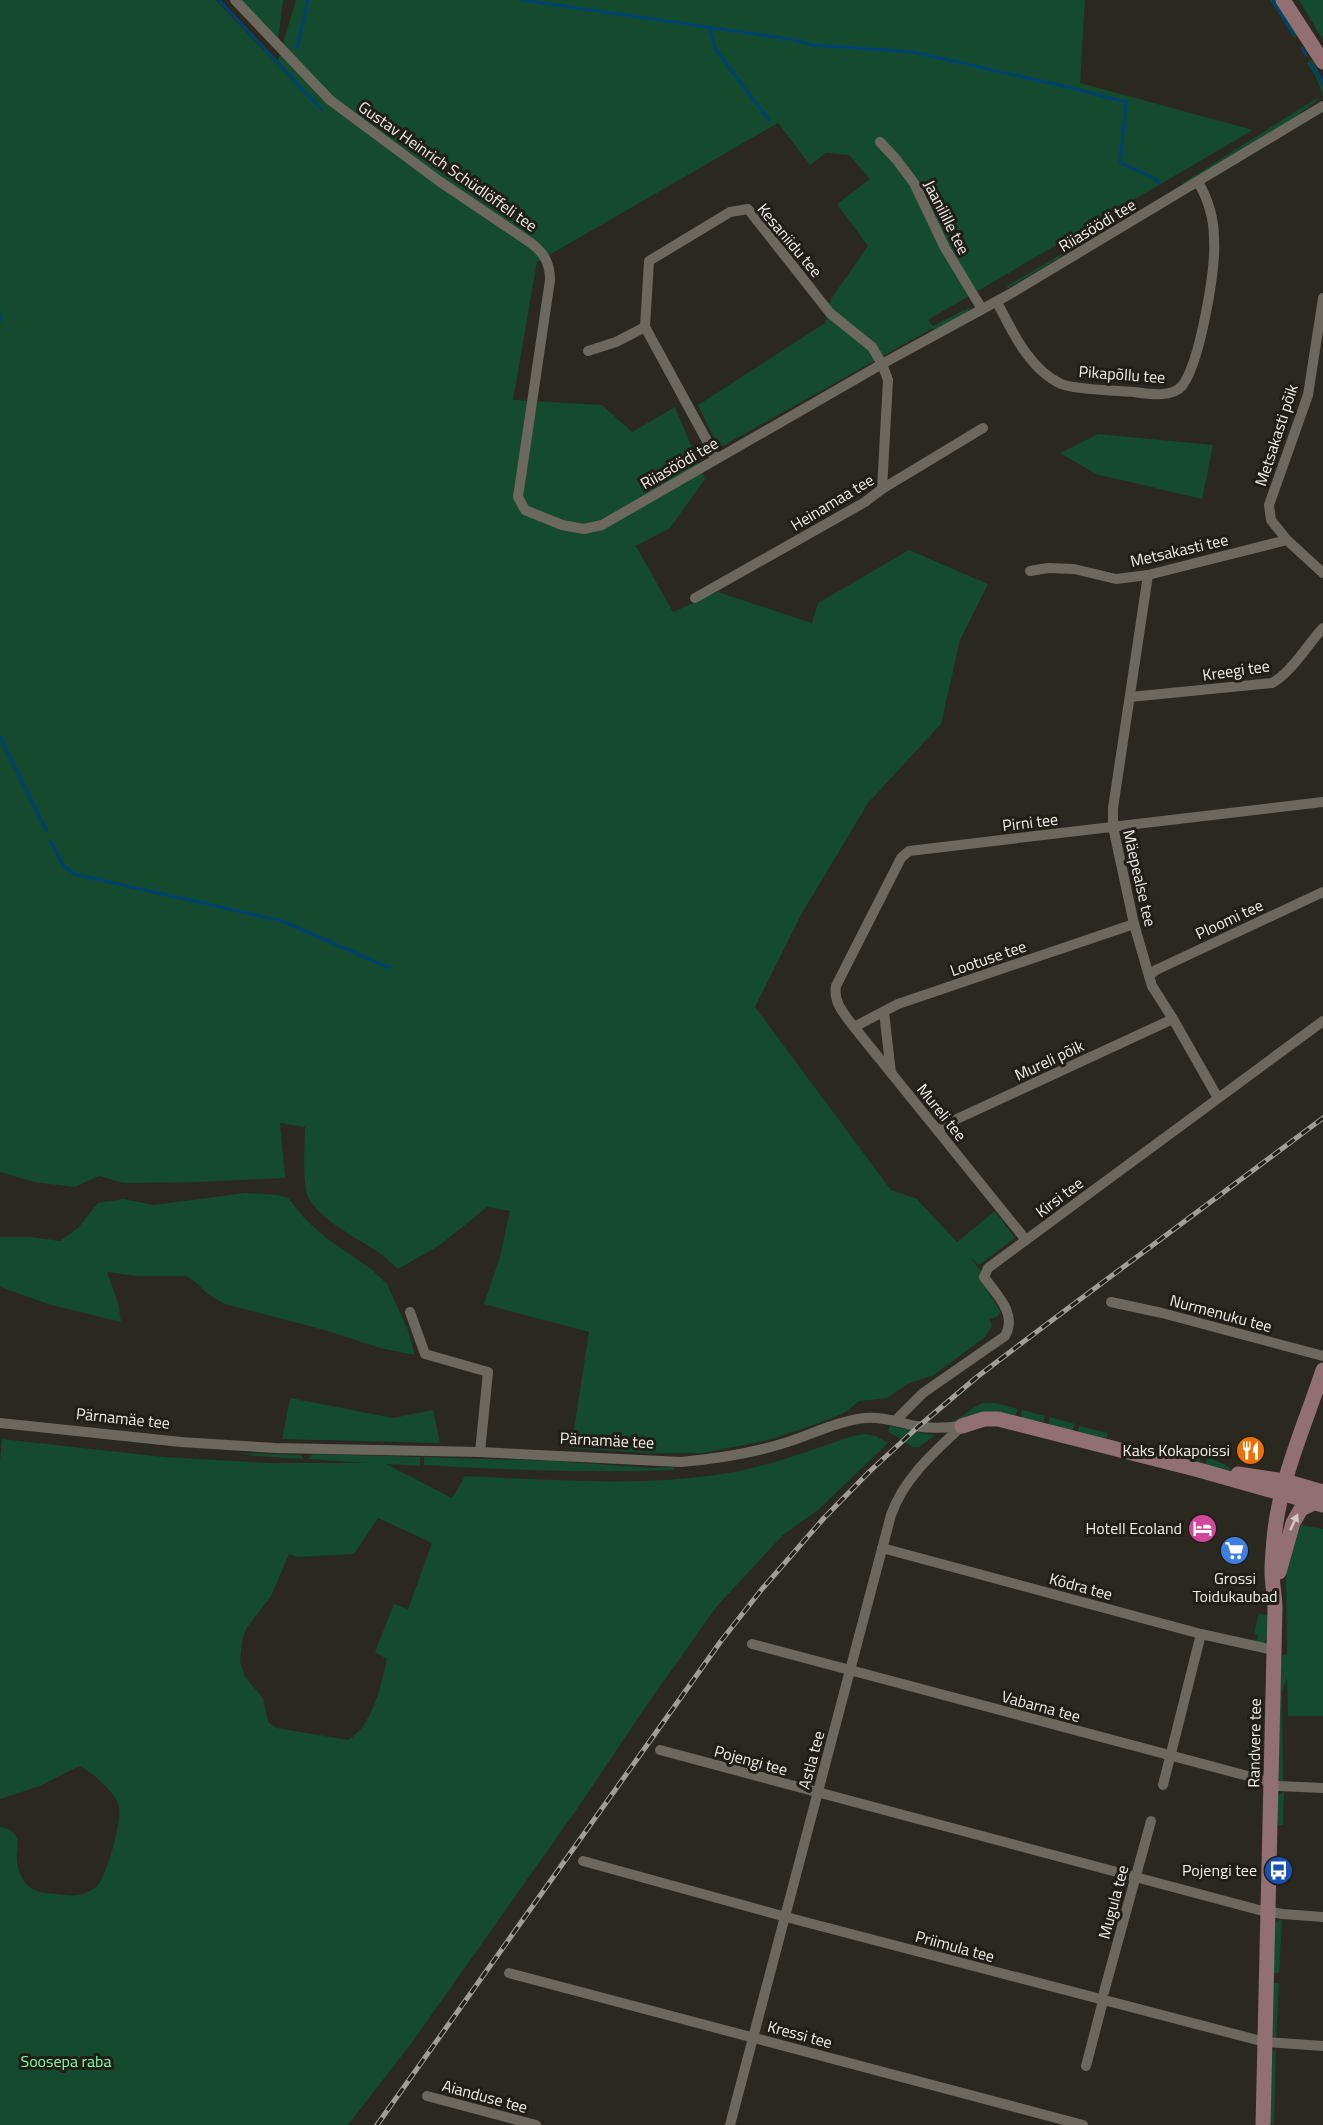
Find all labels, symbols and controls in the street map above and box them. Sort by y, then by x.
street label: Gustav Heinrich Schüdlöffeli tee [353,95,543,237]
street label: Jaanilille tee [918,176,976,258]
street label: Riiasöödi tee [1054,192,1140,258]
street label: Kesaniidu tee [752,198,828,282]
street label: Pikapõllu tee [1078,359,1166,389]
street label: Metsakasti põik [1248,380,1304,489]
street label: Riiasöödi tee [636,431,722,495]
street label: Heinamaa tee [786,468,878,536]
street label: Metsakasti tee [1128,527,1230,573]
street label: Kreegi tee [1201,653,1271,687]
street label: Pirni tee [1001,807,1059,837]
street label: Mäepealse tee [1117,827,1163,929]
street label: Ploomi tee [1191,893,1267,945]
street label: Lootuse tee [947,934,1029,982]
street label: Mureli põik [1010,1033,1088,1087]
street label: Mureli tee [911,1078,973,1146]
street label: Kirsi tee [1030,1171,1088,1223]
street label: Nurmenuku tee [1167,1288,1275,1338]
street label: Pärnamäe tee [75,1401,171,1435]
street label: Pärnamäe tee [559,1426,655,1454]
restaurant icon: Kaks Kokapoissi [1235,1434,1267,1466]
place label: Kaks Kokapoissi [1123,1438,1230,1462]
hotel icon: Hotell Ecoland [1187,1512,1219,1544]
one-way arrow [1289,1513,1298,1530]
place label: Hotell Ecoland [1085,1516,1182,1540]
supermarket icon: Grossi Toidukaubad [1219,1534,1251,1566]
street label: Kõdra tee [1047,1566,1115,1606]
place label: Grossi Toidukaubad [1193,1566,1277,1608]
street label: Vabarna tee [999,1684,1083,1728]
street label: Randvere tee [1241,1698,1267,1788]
street label: Astla tee [792,1728,830,1792]
street label: Pojengi tee [712,1739,790,1781]
bus stop icon: Pojengi tee [1262,1854,1294,1886]
place label: Pojengi tee [1182,1858,1257,1882]
street label: Mugula tee [1092,1862,1134,1942]
street label: Priimula tee [913,1924,997,1968]
street label: Kressi tee [765,2014,835,2054]
park label: Soosepa raba [20,2049,112,2073]
street label: Aianduse tee [440,2073,530,2119]

